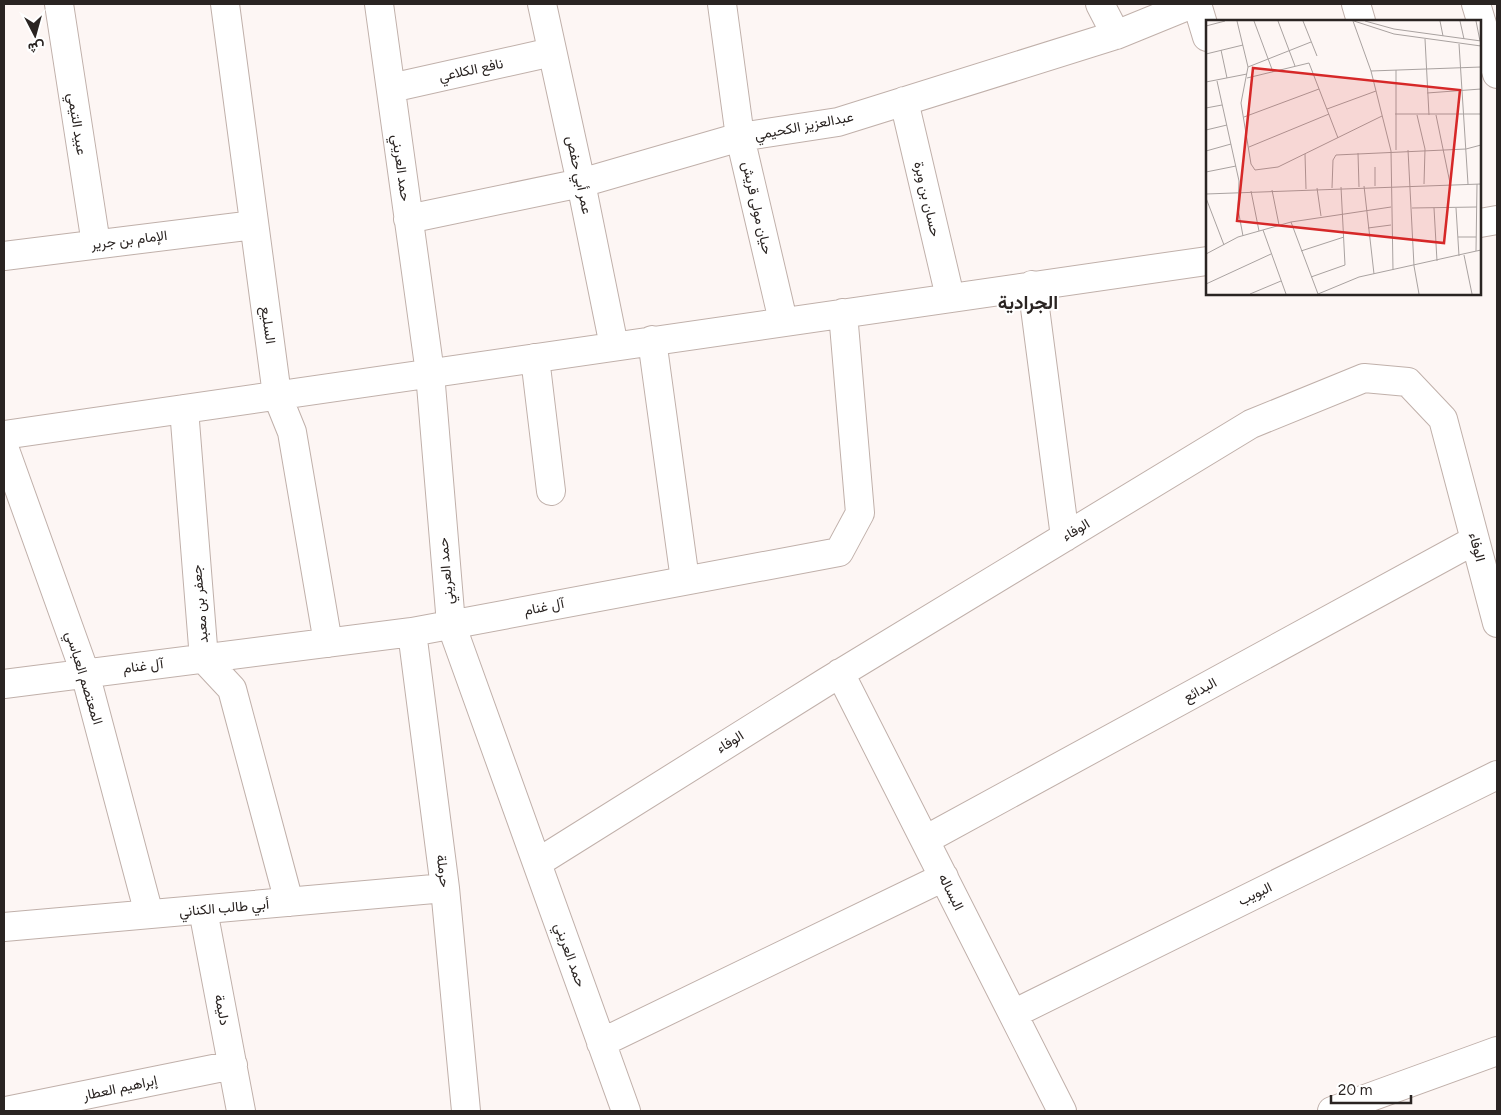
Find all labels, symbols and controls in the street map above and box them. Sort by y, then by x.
north arrow [10,10,60,60]
inset map [1206,20,1481,295]
text: ش [27,38,46,57]
street label: نافع الكلاعي [437,55,505,88]
street label: عبيد التيمي [61,92,90,157]
street label: عبدالعزيز الكحيمي [753,108,855,147]
street label: حمد العريني [385,134,414,203]
street label: عمر أبي حفص [559,134,596,216]
street label: حيان مولى قريش [738,160,776,256]
street label: حسان بن وبرة [910,160,944,238]
street label: الإمام بن جرير [89,227,168,254]
district label: الجرادية [998,291,1058,315]
street label: السليع [255,305,279,345]
street label: الوفاء [1059,515,1093,545]
street label: الوفاء [1465,531,1489,563]
street label: حمد العريني [435,537,460,605]
street label: جعفر بن معبد [188,564,212,644]
street label: آل غنام [522,594,567,620]
street label: المعتصم العباسي [59,629,106,728]
street label: آل غنام [122,655,166,678]
street label: البدائع [1180,674,1221,708]
street label: الوفاء [713,727,747,757]
street label: حرملة [433,854,453,888]
street label: البساله [935,871,967,913]
street label: البويب [1235,879,1275,909]
street label: أبي طالب الكناني [178,896,270,923]
street label: حمد العريني [548,921,589,990]
street label: دليمة [211,993,233,1027]
street label: إبراهيم العطار [80,1072,159,1105]
scale bar [1331,1072,1411,1104]
text: 20 m [1338,1081,1372,1099]

